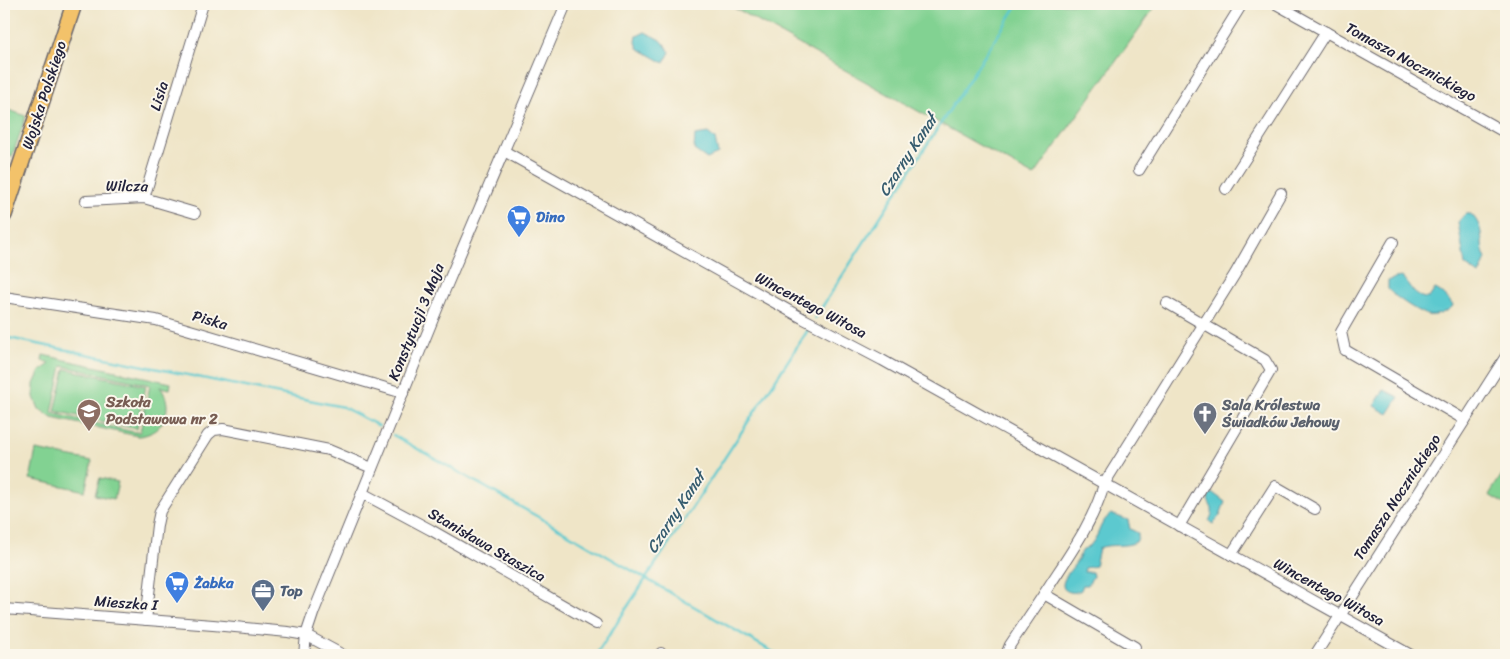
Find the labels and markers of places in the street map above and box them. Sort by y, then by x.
supermarket icon: Dino [506,204,532,238]
place label: Dino [536,204,565,230]
place label: Szkoła Podstawowa nr 2 [105,389,218,432]
place label: Sala Królestwa Świadków Jehowy [1221,392,1341,435]
school or university icon: Szkoła Podstawowa nr 2 [76,398,102,432]
church icon: Sala Królestwa Świadków Jehowy [1192,401,1218,435]
supermarket icon: Żabka [164,570,190,604]
place label: Żabka [193,570,234,596]
office icon: Top [250,578,276,612]
place label: Top [280,578,303,604]

